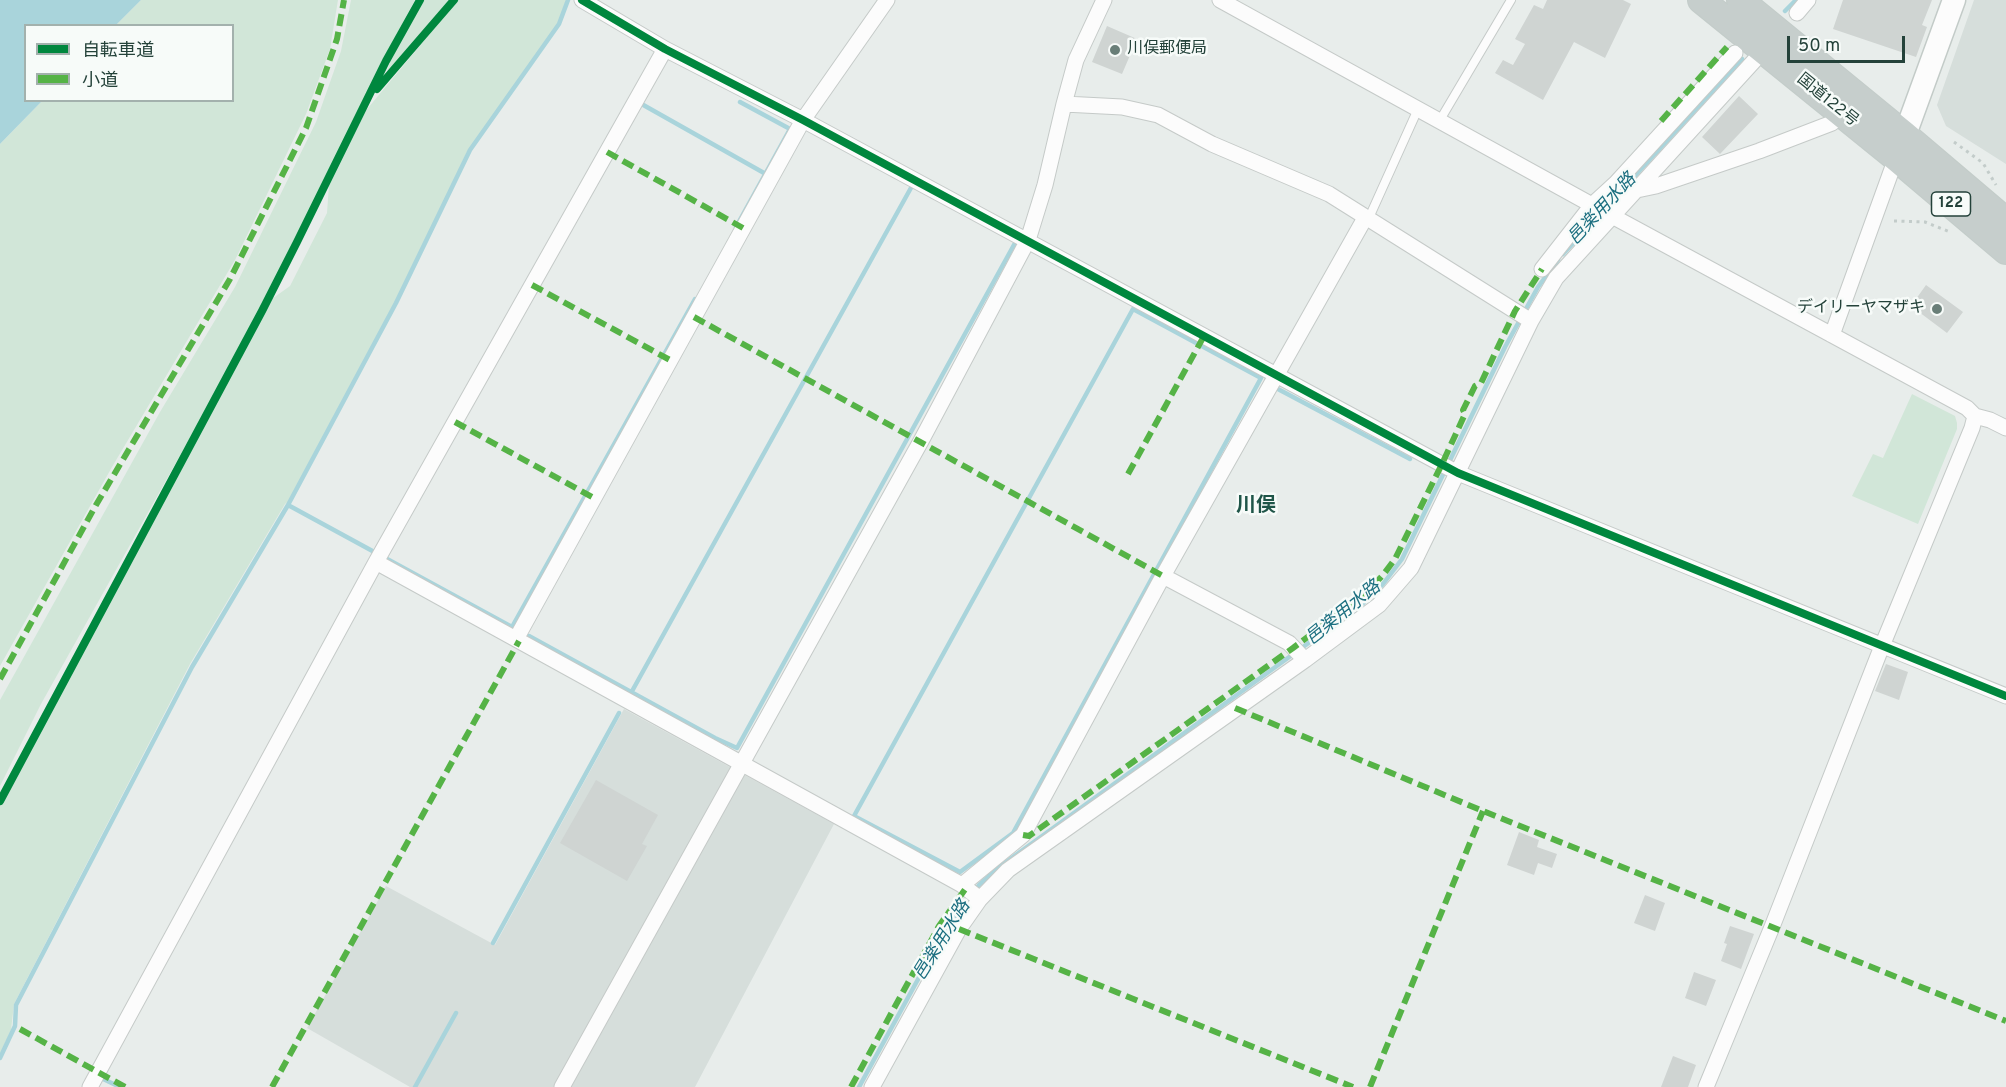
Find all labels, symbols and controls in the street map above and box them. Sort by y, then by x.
legend [24,24,234,102]
scale bar [1790,24,1908,62]
text: 50 m [1798,35,1840,58]
text: 自転車道 [82,40,154,63]
place label: 川俣郵便局 [1127,40,1207,60]
marker: 川俣郵便局 [1108,43,1122,57]
text: 小道 [82,70,118,93]
street label: 国道122号 [1792,70,1862,132]
water label: 邑楽用水路 [1564,170,1642,250]
road number: 122 [1932,192,1970,216]
place label: デイリーヤマザキ [1797,299,1925,319]
marker: デイリーヤマザキ [1930,302,1944,316]
district label: 川俣 [1236,495,1276,519]
water label: 邑楽用水路 [1302,577,1386,651]
water label: 邑楽用水路 [910,897,976,985]

